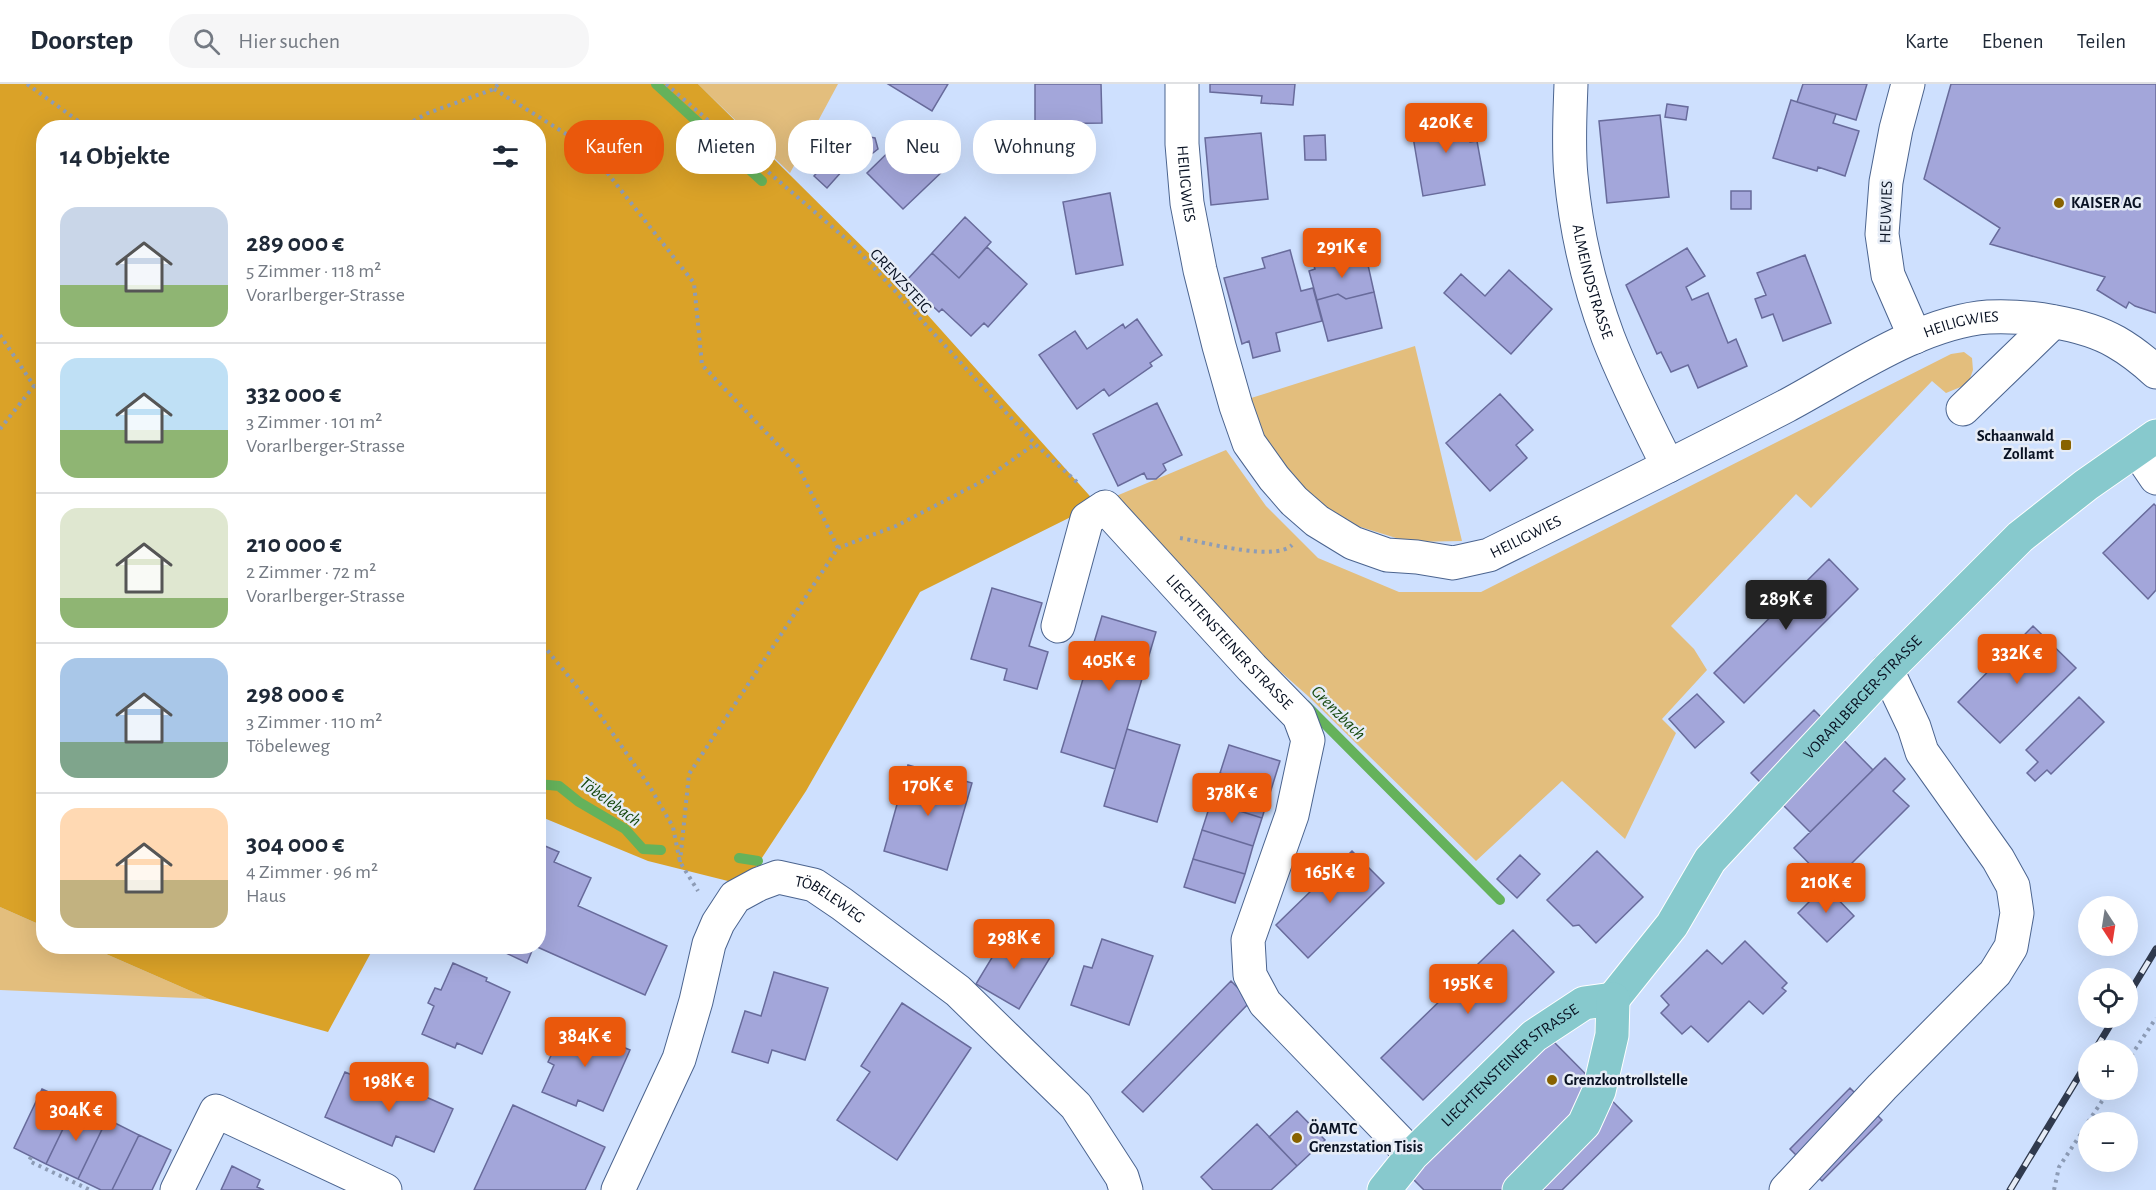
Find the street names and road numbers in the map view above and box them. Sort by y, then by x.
street label: HEILIGWIES [1174,145,1199,224]
street label: HEUWIES [1877,180,1895,244]
street label: ALMEINDSTRASSE [1570,223,1616,341]
street label: GRENZSTEIG [867,246,935,316]
street label: HEILIGWIES [1921,309,1999,341]
street label: HEILIGWIES [1488,513,1564,561]
street label: LIECHTENSTEINER STRASSE [1163,572,1296,713]
street label: VORARLBERGER-STRASSE [1800,632,1925,762]
street label: TÖBELEWEG [793,873,868,926]
street label: LIECHTENSTEINER STRASSE [1438,1001,1582,1130]

